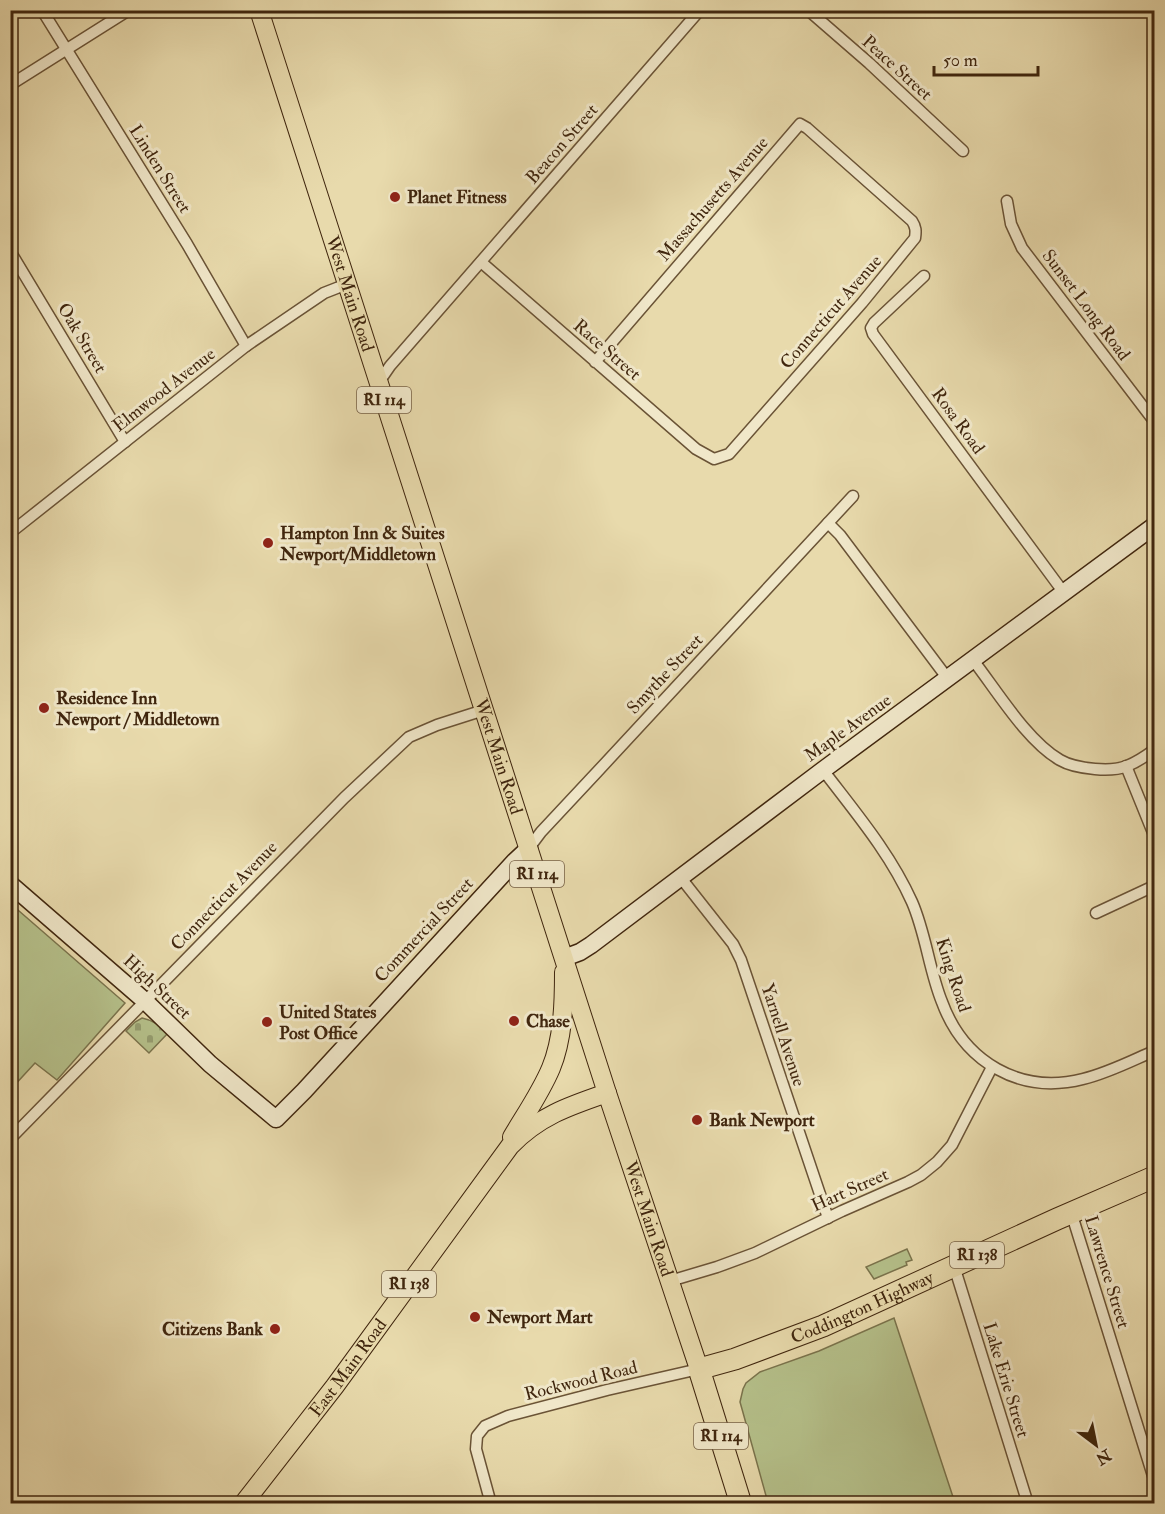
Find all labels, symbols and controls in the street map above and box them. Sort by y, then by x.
street label: Peace Street [857,30,937,106]
scale bar [934,39,1038,77]
text: 50 m [943,49,978,72]
street label: Beacon Street [521,99,603,189]
street label: Linden Street [124,121,196,218]
street label: Massachusetts Avenue [653,132,774,266]
place label: Planet Fitness [407,186,507,209]
marker: Planet Fitness [388,190,402,204]
street label: West Main Road [321,232,380,355]
street label: Sunset Long Road [1037,245,1135,365]
street label: Connecticut Avenue [775,250,887,374]
street label: Oak Street [52,299,112,377]
street label: Race Street [568,314,646,386]
street label: Elmwood Avenue [108,342,220,437]
street label: Rosa Road [926,383,990,459]
road number: RI 114 [357,387,411,413]
place label: Hampton Inn & Suites Newport/Middletown [279,522,445,566]
marker: Hampton Inn & Suites Newport/Middletown [261,536,275,550]
street label: Smythe Street [622,629,708,719]
place label: Residence Inn Newport / Middletown [55,687,220,731]
street label: Maple Avenue [800,689,896,767]
street label: West Main Road [469,695,528,817]
marker: Residence Inn Newport / Middletown [37,701,51,715]
street label: Connecticut Avenue [166,836,283,956]
road number: RI 114 [510,861,564,887]
street label: Commercial Street [370,873,479,987]
street label: King Road [930,935,976,1015]
street label: High Street [118,950,196,1025]
street label: Yarnell Avenue [756,981,811,1090]
place label: United States Post Office [279,1001,376,1045]
place label: Chase [526,1010,570,1033]
marker: Chase [507,1014,521,1028]
marker: United States Post Office [260,1015,274,1029]
place label: Bank Newport [709,1109,815,1132]
marker: Bank Newport [690,1113,704,1127]
street label: West Main Road [619,1157,679,1279]
street label: Hart Street [808,1163,892,1217]
street label: Lawrence Street [1079,1213,1135,1331]
road number: RI 138 [950,1242,1004,1268]
street label: Coddington Highway [787,1265,938,1349]
road number: RI 138 [382,1271,436,1297]
place label: Newport Mart [486,1306,593,1329]
marker: Newport Mart [468,1310,482,1324]
street label: East Main Road [304,1314,392,1421]
place label: Citizens Bank [162,1318,263,1341]
street label: Lake Erie Street [978,1320,1034,1441]
marker: Citizens Bank [268,1322,282,1336]
street label: Rockwood Road [522,1356,640,1406]
north arrow [1066,1415,1126,1475]
road number: RI 114 [694,1423,748,1449]
text: N [1091,1444,1116,1470]

